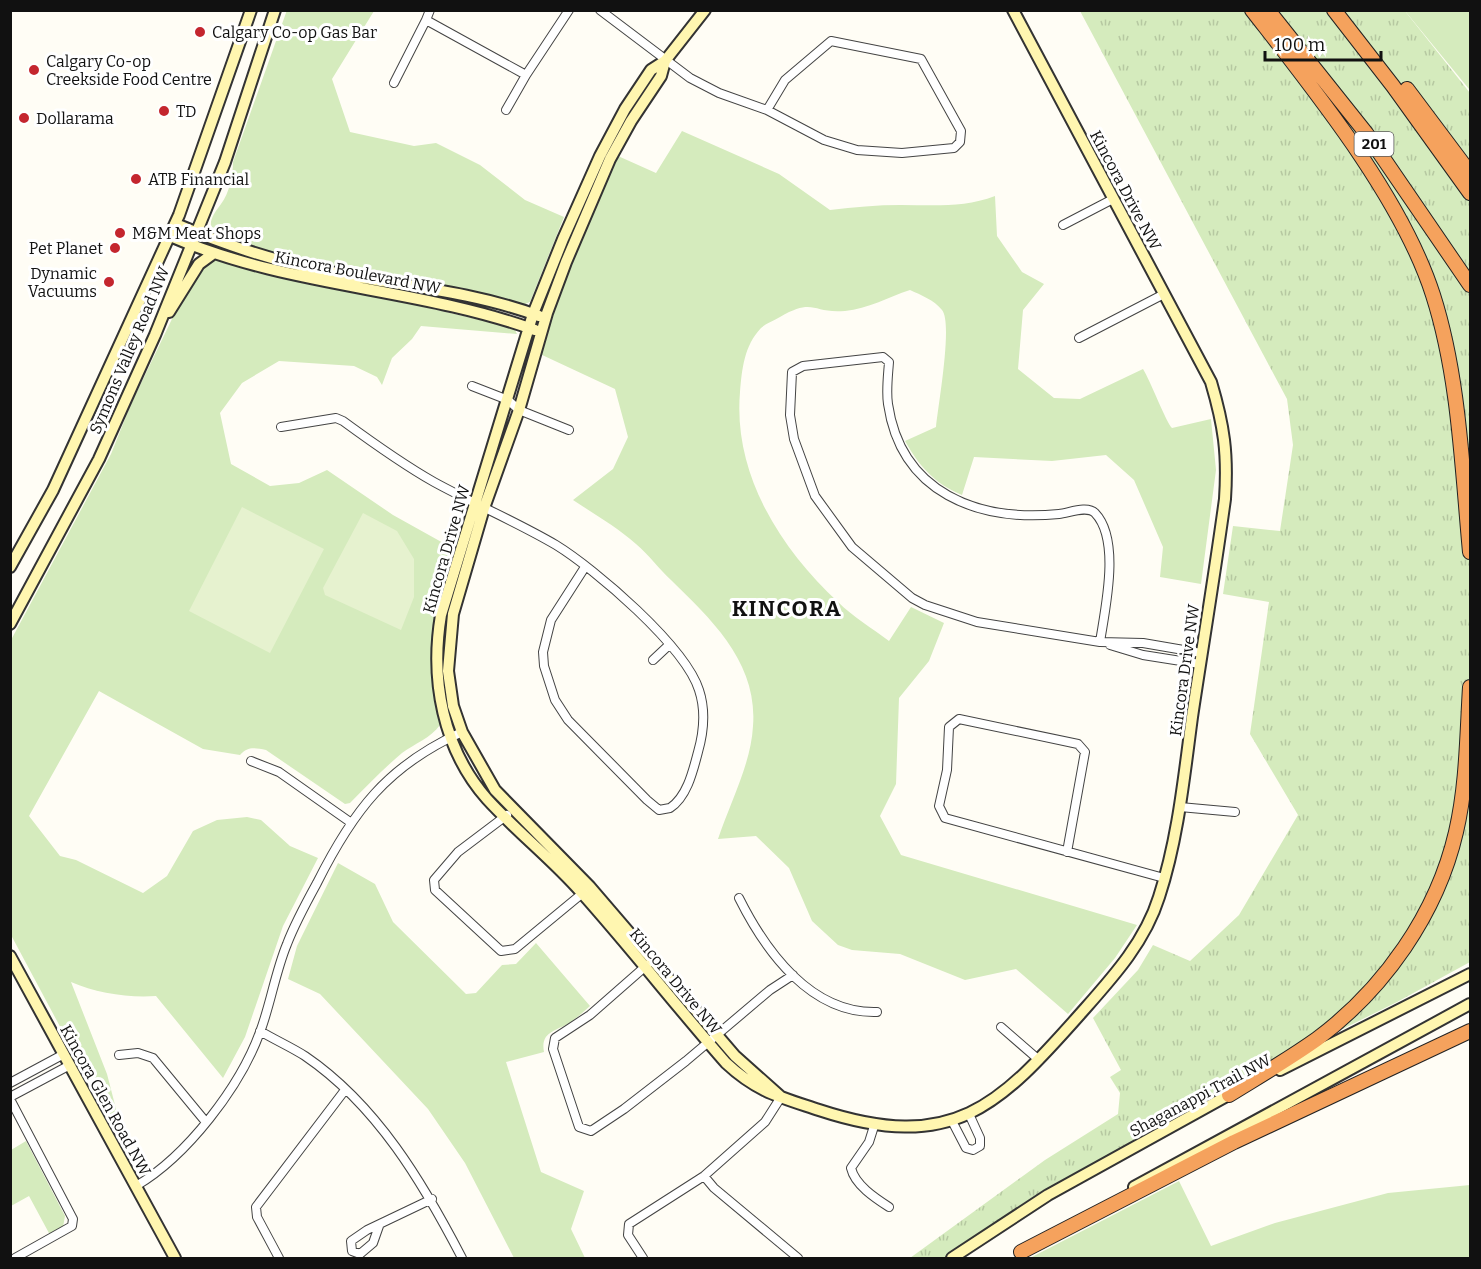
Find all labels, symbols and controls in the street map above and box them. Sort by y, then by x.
place label: Calgary Co-op Gas Bar [212,23,377,42]
scale bar [1265,24,1380,62]
marker: Calgary Co-op Gas Bar [193,25,207,39]
text: 100 m [1274,34,1325,56]
place label: Calgary Co-op Creekside Food Centre [46,52,212,89]
marker: Calgary Co-op Creekside Food Centre [27,63,41,77]
place label: TD [176,102,197,121]
marker: TD [157,104,171,118]
place label: Dollarama [36,109,114,128]
marker: Dollarama [17,111,31,125]
street label: Kincora Drive NW [1086,127,1165,254]
road number: 201 [1354,132,1394,156]
place label: ATB Financial [148,170,249,189]
marker: ATB Financial [129,172,143,186]
place label: M&M Meat Shops [132,224,261,243]
marker: M&M Meat Shops [113,226,127,240]
place label: Pet Planet [29,239,103,258]
marker: Pet Planet [108,241,122,255]
street label: Kincora Boulevard NW [273,247,443,298]
street label: Symons Valley Road NW [86,263,174,437]
place label: Dynamic Vacuums [28,264,97,301]
marker: Dynamic Vacuums [102,275,116,289]
street label: Kincora Drive NW [419,482,474,616]
district label: KINCORA [732,595,842,622]
street label: Kincora Drive NW [1166,602,1203,737]
street label: Kincora Drive NW [626,924,726,1039]
street label: Kincora Glen Road NW [56,1022,155,1179]
street label: Shaganappi Trail NW [1126,1050,1275,1141]

